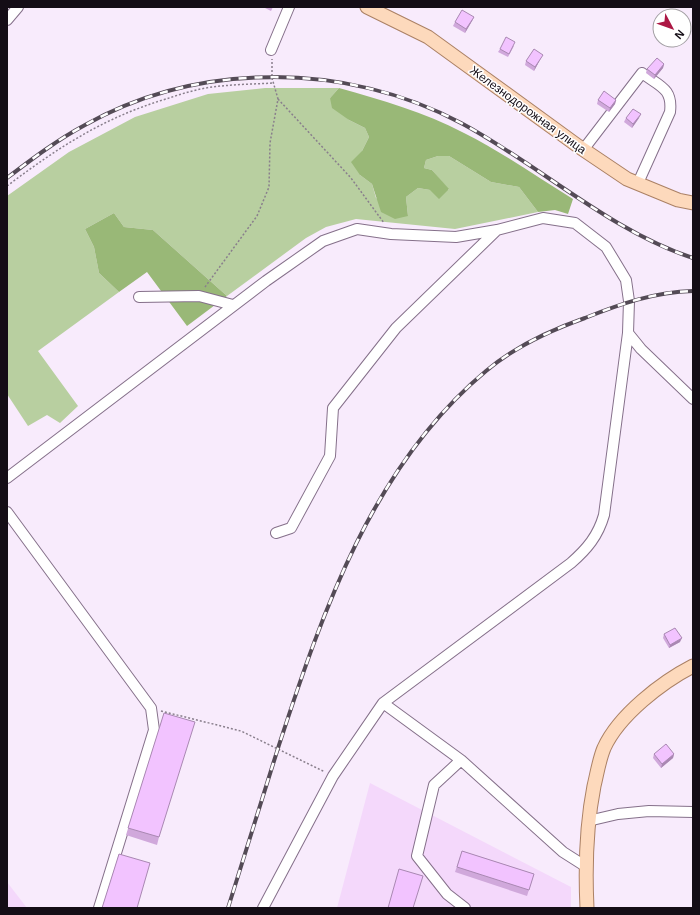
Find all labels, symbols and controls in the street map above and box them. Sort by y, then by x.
north arrow [652,8,692,48]
text: N [672,28,687,42]
street label: Железнодорожная улица [467,63,589,157]

